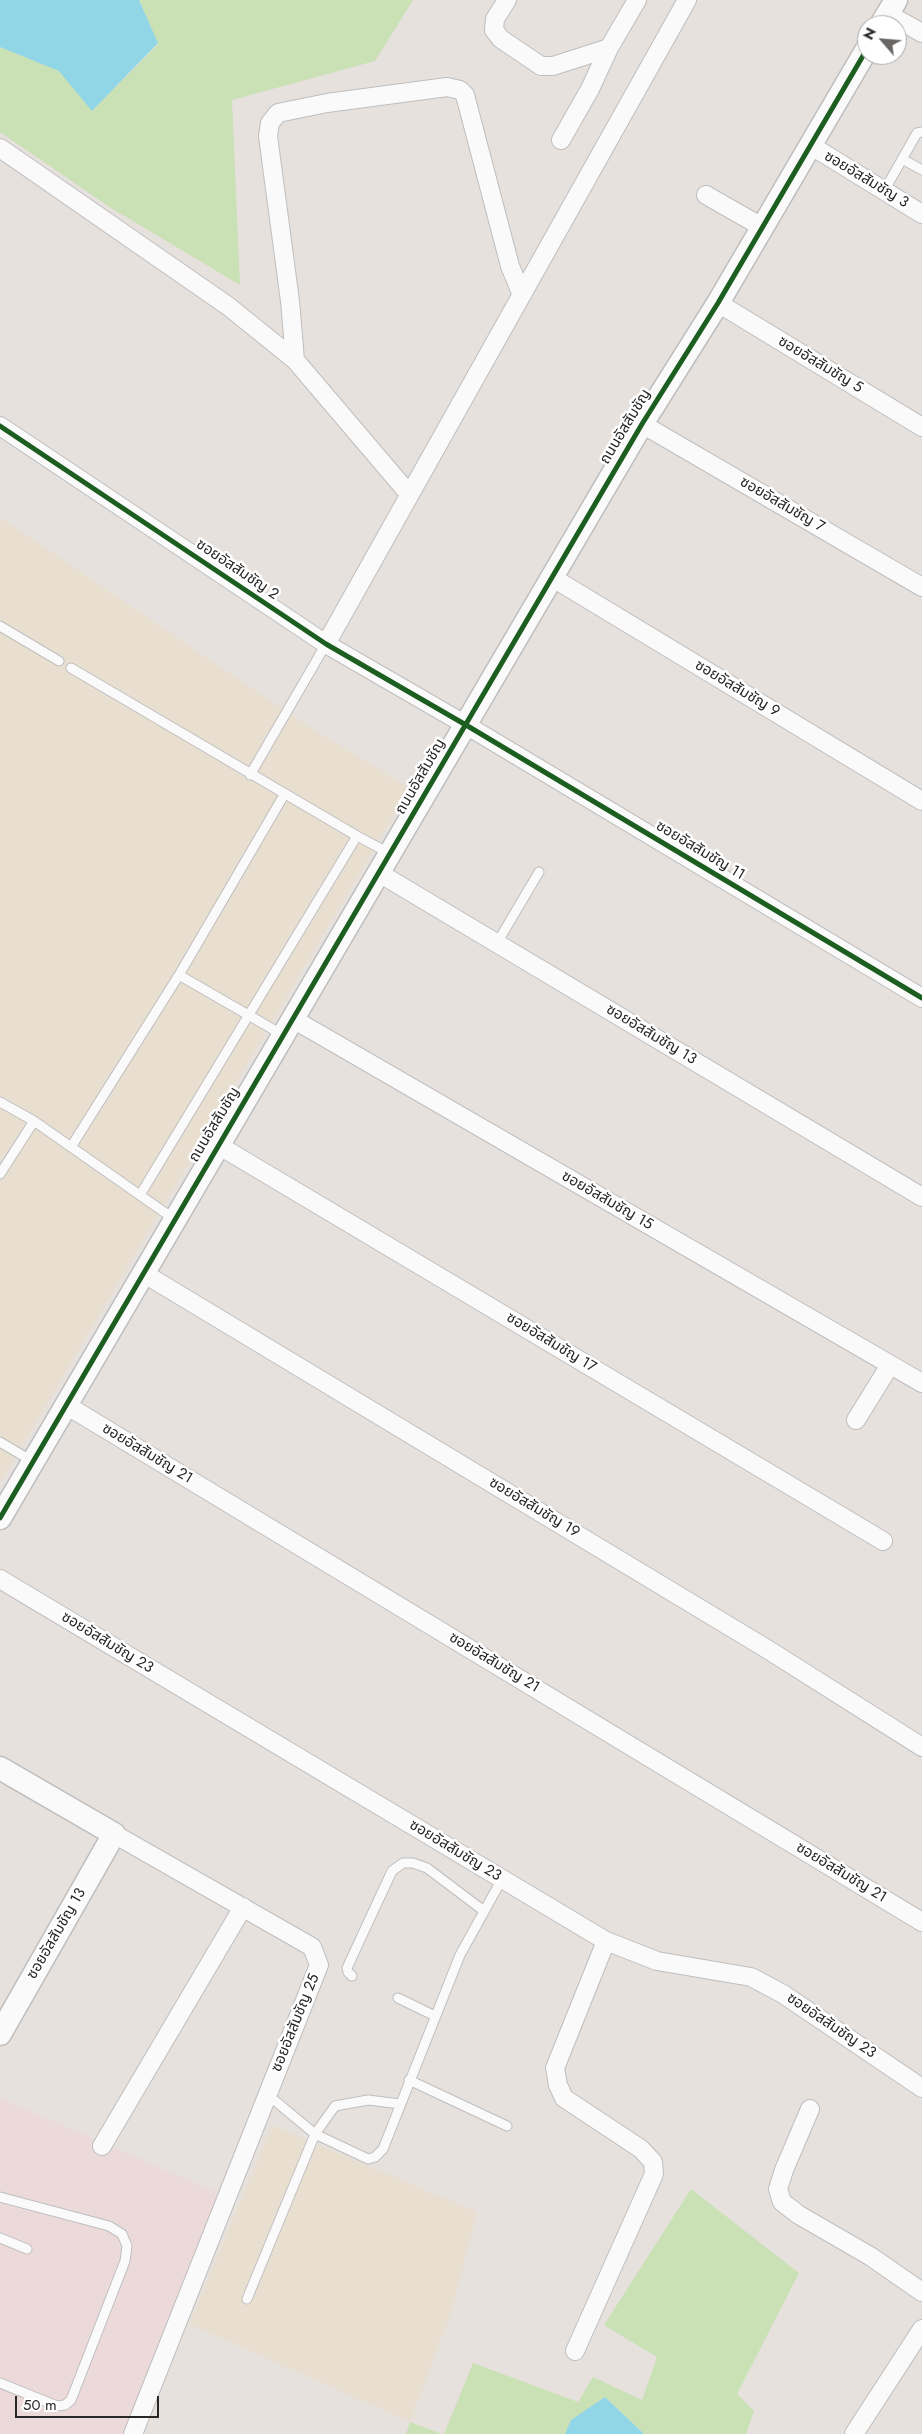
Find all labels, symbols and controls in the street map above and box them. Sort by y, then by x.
north arrow [857,15,907,65]
text: N [858,24,881,43]
street label: ซอยอัสสัมชัญ 3 [820,148,912,212]
street label: ซอยอัสสัมชัญ 5 [774,333,866,397]
street label: ถนนอัสสัมชัญ [597,386,655,468]
street label: ซอยอัสสัมชัญ 7 [736,473,828,537]
street label: ซอยอัสสัมชัญ 2 [192,536,282,604]
street label: ซอยอัสสัมชัญ 9 [691,657,783,721]
street label: ถนนอัสสัมชัญ [392,736,450,818]
street label: ซอยอัสสัมชัญ 11 [652,817,748,885]
street label: ซอยอัสสัมชัญ 13 [603,1001,699,1069]
street label: ถนนอัสสัมชัญ [186,1084,244,1166]
street label: ซอยอัสสัมชัญ 15 [558,1168,656,1234]
street label: ซอยอัสสัมชัญ 17 [503,1309,599,1377]
street label: ซอยอัสสัมชัญ 21 [98,1420,196,1488]
street label: ซอยอัสสัมชัญ 19 [485,1474,583,1542]
street label: ซอยอัสสัมชัญ 23 [58,1609,156,1677]
street label: ซอยอัสสัมชัญ 21 [445,1629,543,1697]
street label: ซอยอัสสัมชัญ 23 [406,1817,504,1885]
street label: ซอยอัสสัมชัญ 21 [792,1839,890,1907]
street label: ซอยอัสสัมชัญ 13 [24,1885,90,1983]
street label: ซอยอัสสัมชัญ 25 [268,1971,324,2075]
street label: ซอยอัสสัมชัญ 23 [783,1989,879,2063]
scale bar [18,2386,161,2418]
text: 50 m [23,2394,57,2416]

